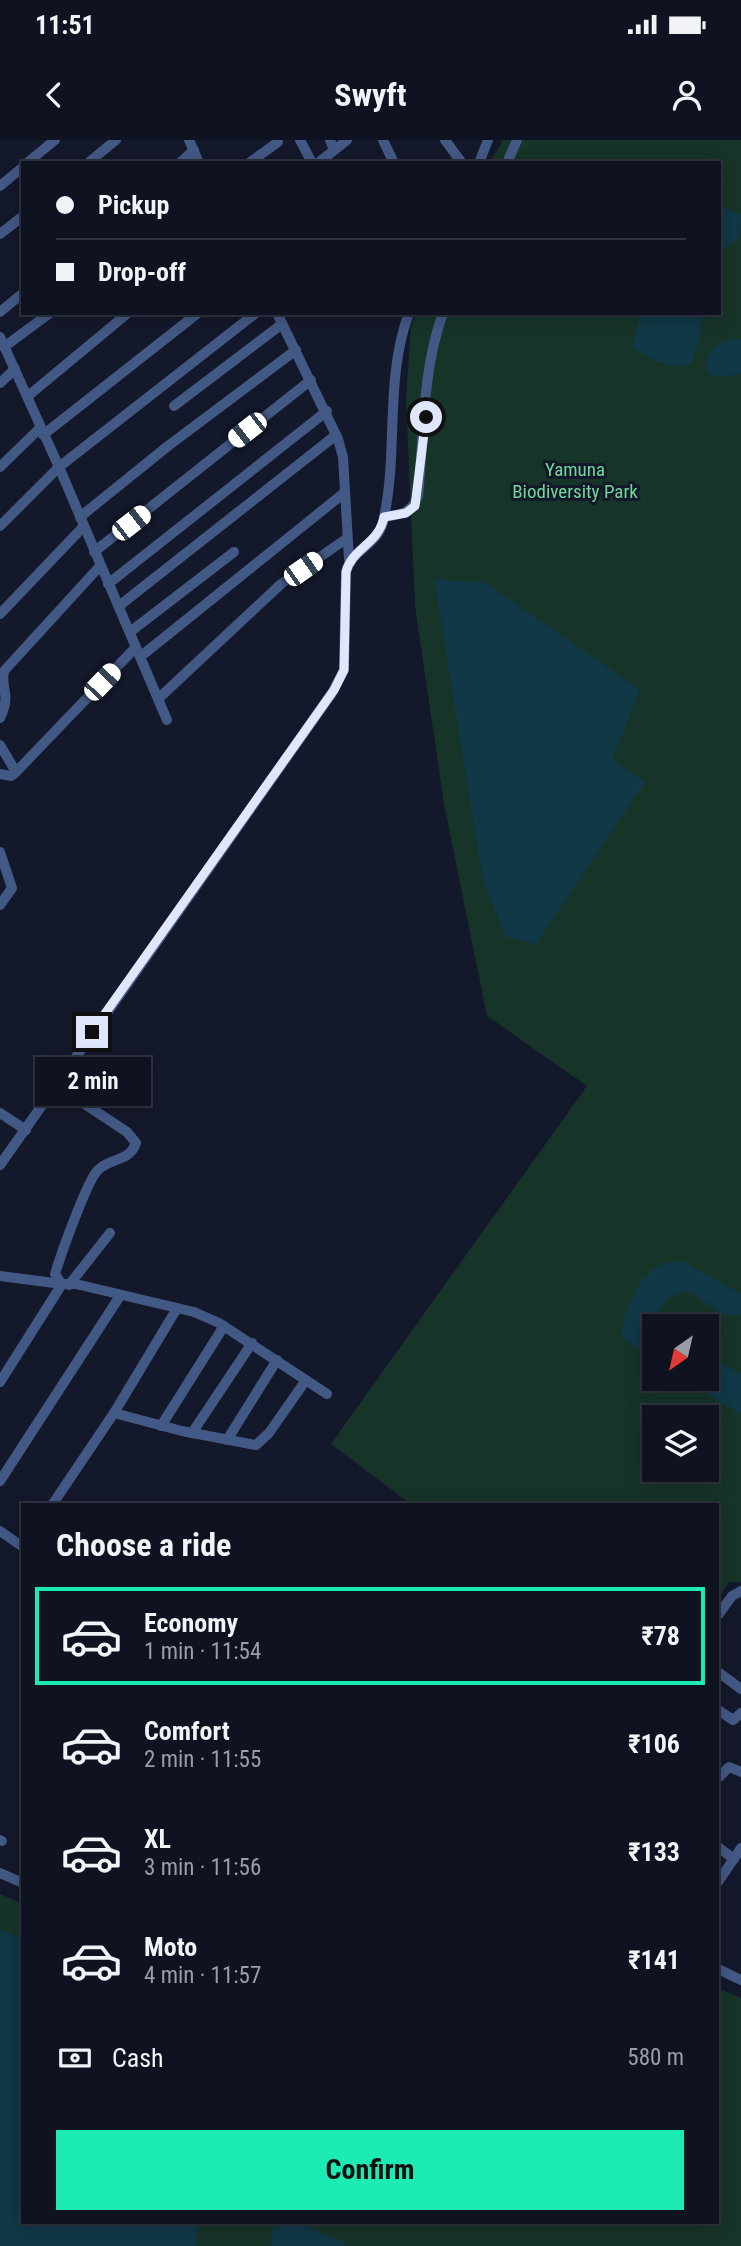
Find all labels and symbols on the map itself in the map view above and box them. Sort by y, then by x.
route start [410,401,442,433]
car [224,409,271,451]
park label: Yamuna Biodiversity Park [512,458,638,503]
car [108,502,155,544]
car [280,548,327,590]
car [80,660,125,704]
route end [76,1016,108,1048]
callout: 2 min [34,1057,150,1106]
north arrow [642,1314,719,1391]

